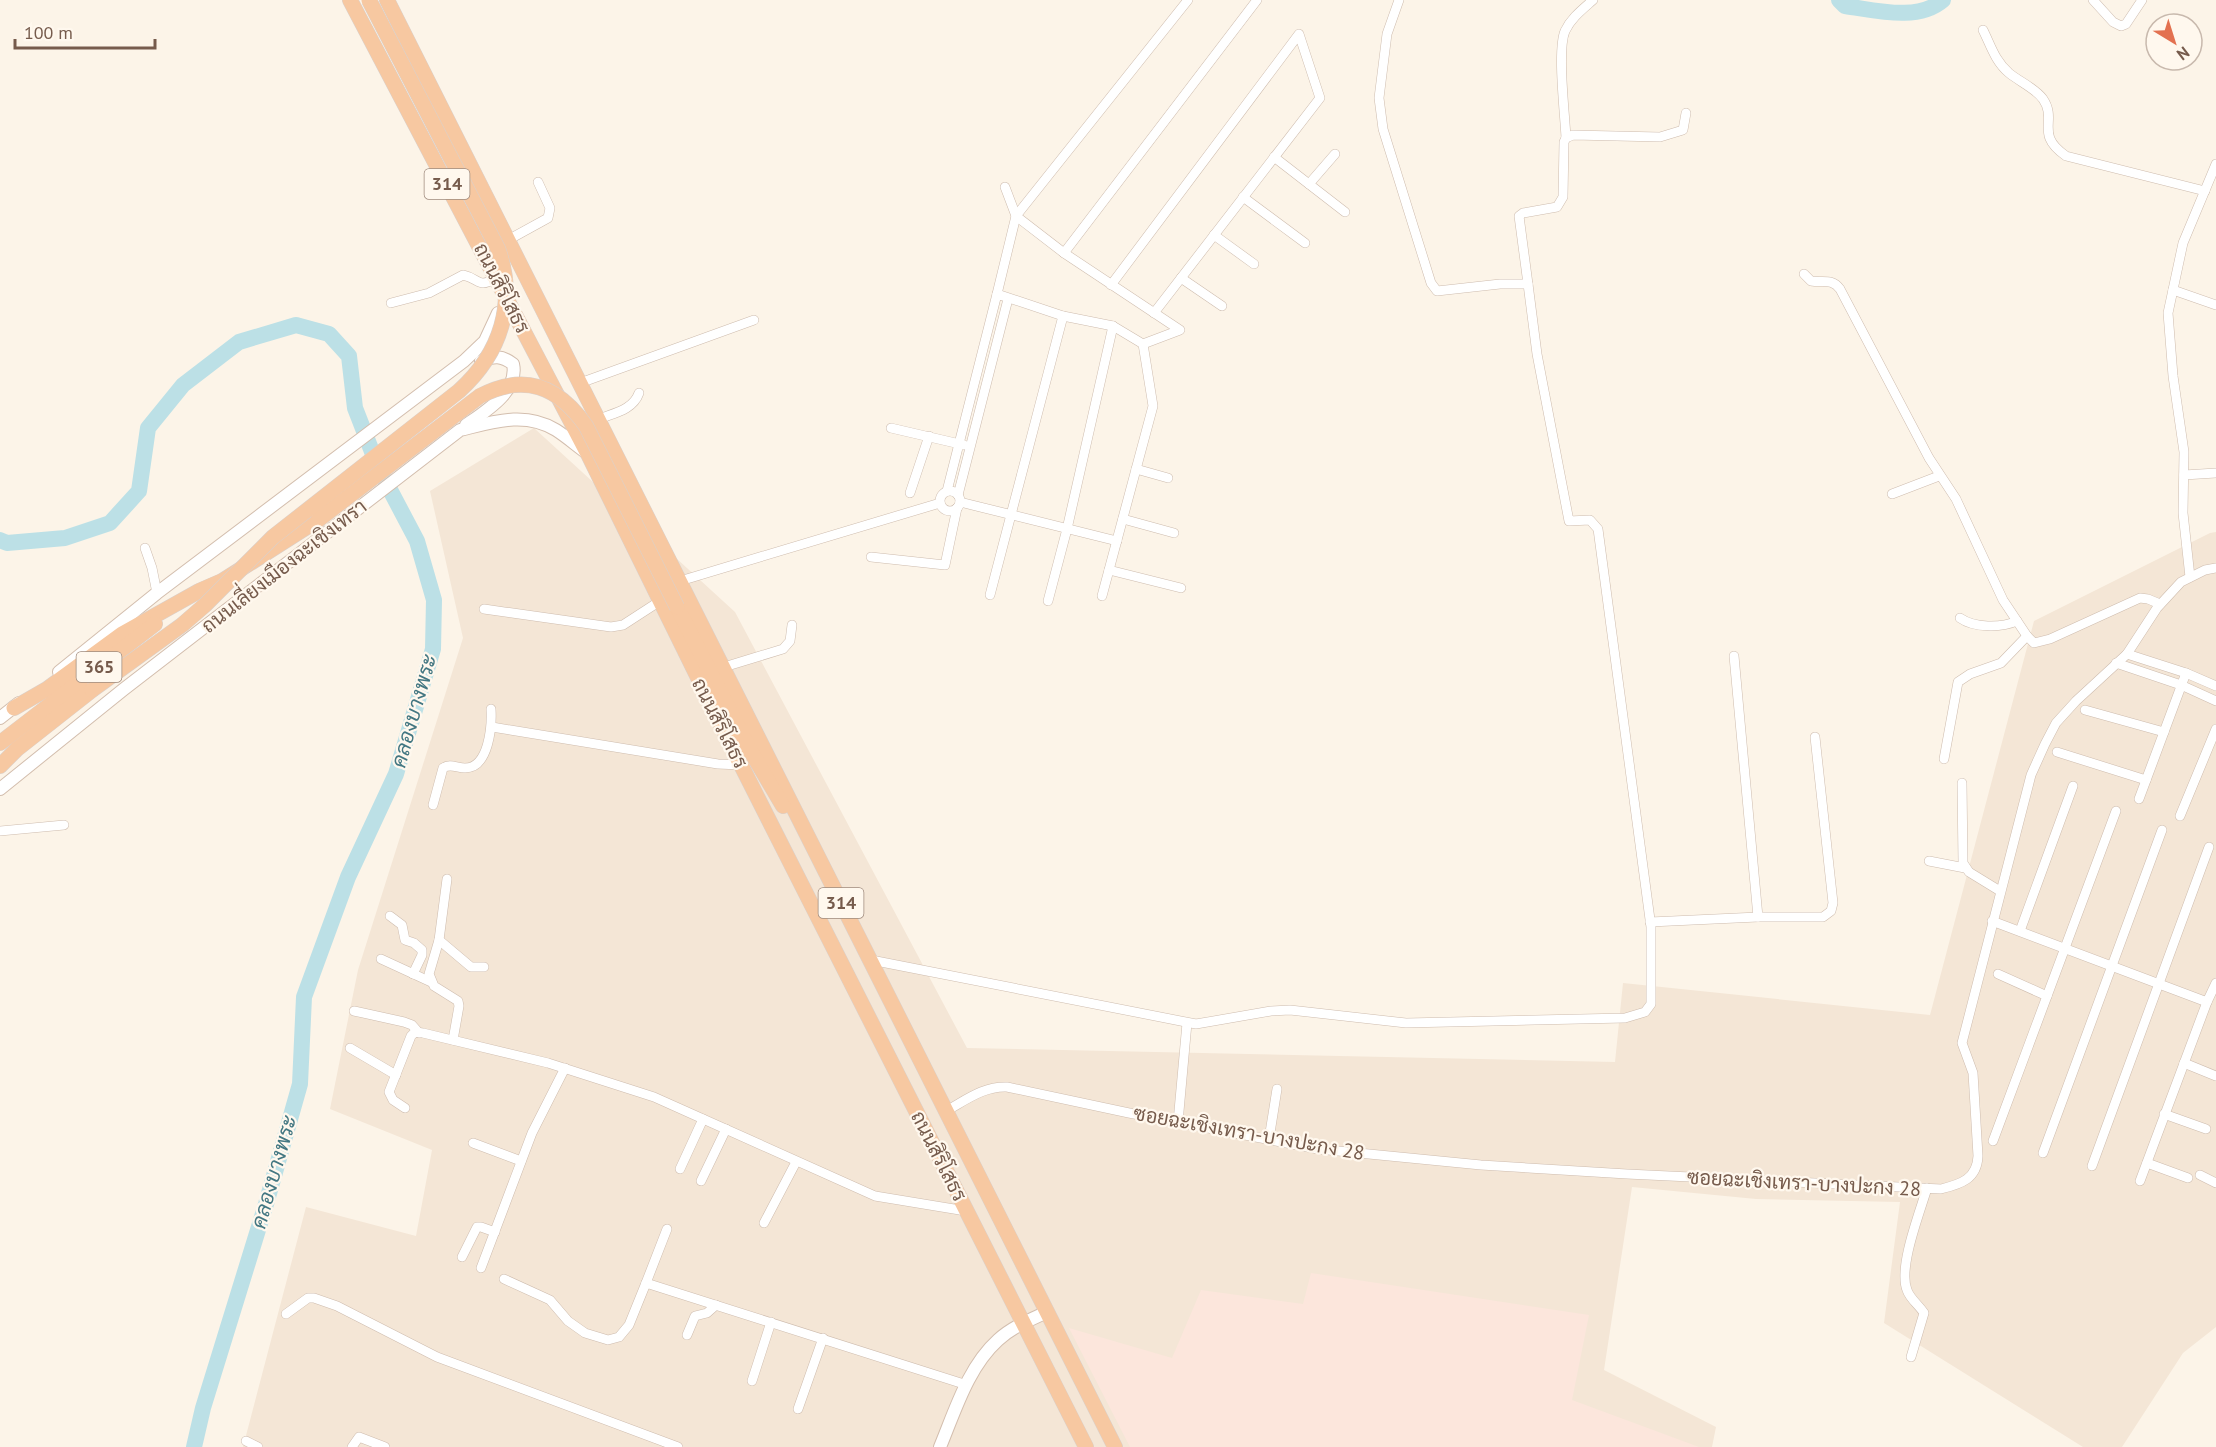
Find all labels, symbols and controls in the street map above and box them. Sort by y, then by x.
scale bar [15,12,154,50]
north arrow [2144,12,2204,72]
text: 100 m [24,21,73,44]
text: N [2173,43,2194,65]
road number: 314 [424,169,470,199]
street label: ถนนสิริโสธร [468,238,536,338]
street label: ถนนเลี่ยงเมืองฉะเชิงเทรา [194,490,372,639]
water label: คลองบางพระ [384,650,443,771]
road number: 365 [76,652,122,682]
street label: ถนนสิริโสธร [686,673,754,773]
road number: 314 [818,888,864,918]
street label: ซอยฉะเชิงเทรา-บางปะกง 28 [1131,1100,1367,1166]
street label: ถนนสิริโสธร [905,1106,973,1206]
water label: คลองบางพระ [244,1111,303,1232]
street label: ซอยฉะเชิงเทรา-บางปะกง 28 [1686,1164,1922,1202]

